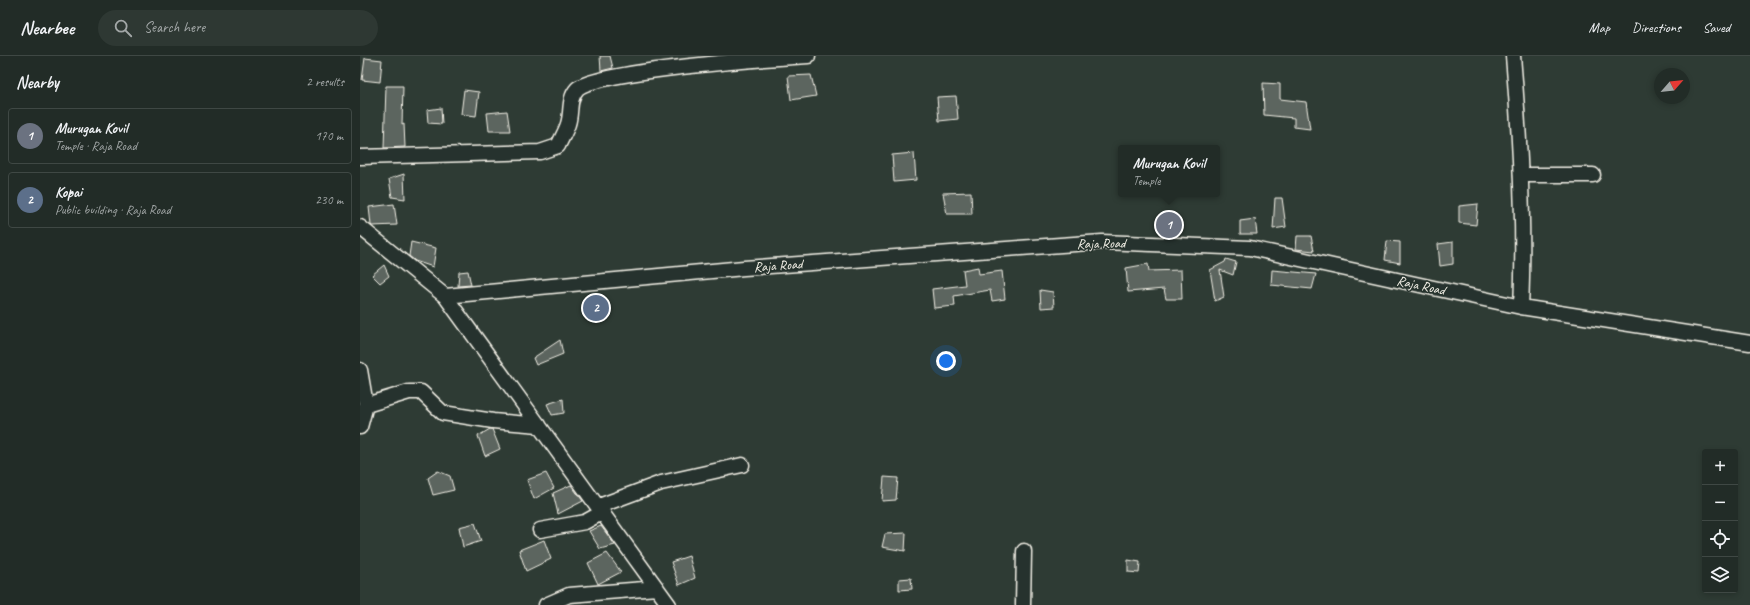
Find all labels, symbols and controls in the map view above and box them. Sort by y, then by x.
search box [98,10,378,46]
text: Nearbee [20,16,74,40]
icon: search [112,17,134,39]
text: Search here [144,18,205,37]
text: Map [1589,19,1610,36]
text: Directions [1632,19,1681,36]
text: Saved [1703,19,1730,36]
north arrow [1654,68,1690,104]
text: Nearby [16,72,59,93]
text: 2 results [306,74,344,90]
text: Murugan Kovil [55,119,128,138]
text: 1 [27,128,33,144]
text: 170 m [315,128,343,144]
text: Temple · Raja Road [55,138,137,154]
popup [1118,145,1220,197]
text: Murugan Kovil [1133,154,1205,173]
text: Temple [1133,173,1160,189]
text: Kopai [55,183,82,202]
text: 2 [27,192,33,208]
text: 230 m [315,192,343,208]
text: Public building · Raja Road [55,202,171,218]
pin: 1 [1156,210,1182,240]
street label: Raja Road [1076,235,1128,252]
street label: Raja Road [753,255,806,276]
street label: Raja Road [1395,272,1449,299]
pin: 2 [583,293,609,323]
your location [936,351,956,371]
map controls [1702,449,1738,593]
button: + [1702,449,1738,485]
button: − [1702,485,1738,521]
button: locate [1702,521,1738,557]
button: layers [1702,557,1738,593]

